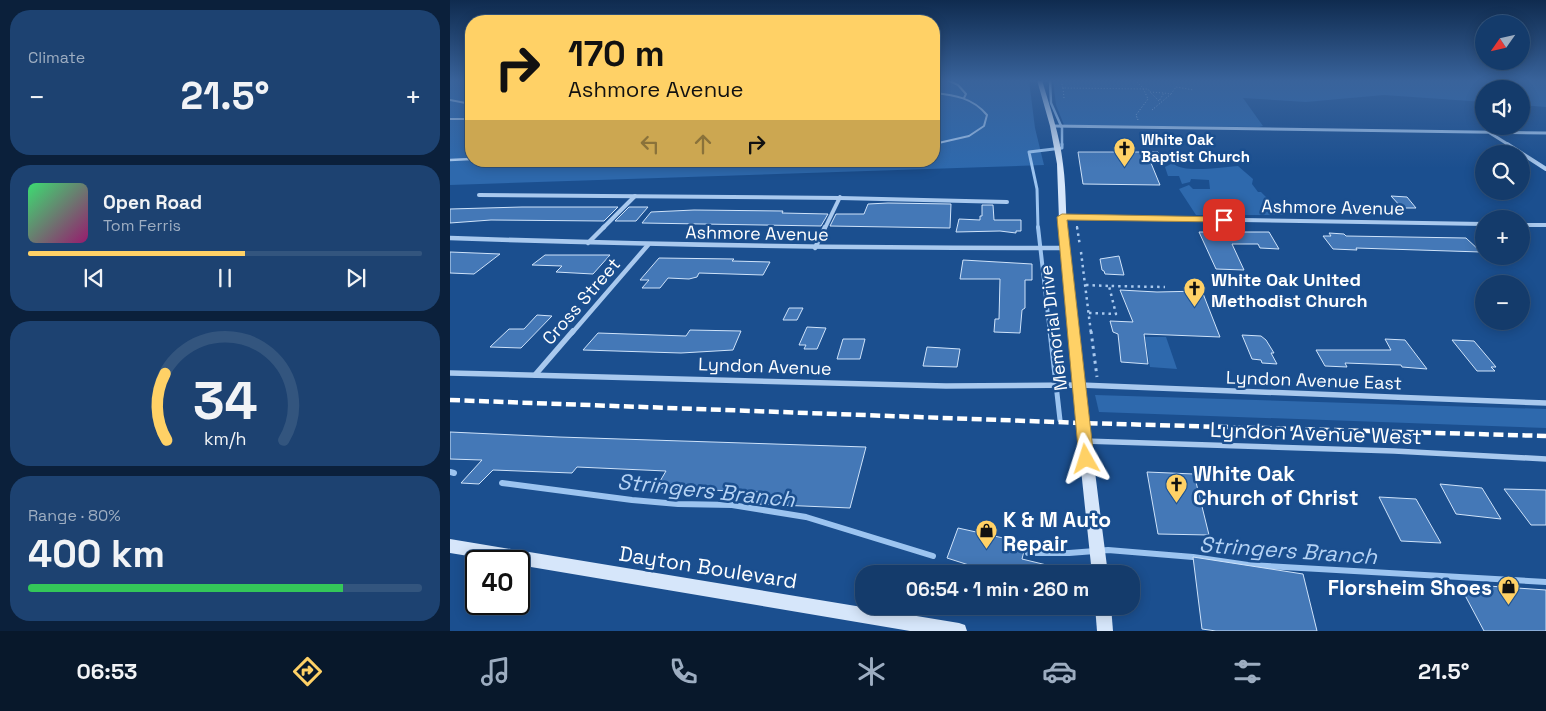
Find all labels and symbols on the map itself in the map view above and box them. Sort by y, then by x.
north arrow [1475,15,1530,70]
place label: White Oak Baptist Church [1141,130,1250,166]
church icon: White Oak Baptist Church [1113,136,1137,167]
street label: Ashmore Avenue [1261,194,1405,220]
pin [1203,199,1245,241]
street label: Ashmore Avenue [685,220,829,246]
street label: Cross Street [537,253,625,349]
street label: Memorial Drive [1034,264,1072,392]
place label: White Oak United Methodist Church [1211,268,1368,312]
church icon: White Oak United Methodist Church [1183,277,1207,308]
street label: Lyndon Avenue [698,352,832,380]
street label: Lyndon Avenue East [1226,365,1402,395]
street label: Lyndon Avenue West [1210,416,1422,450]
position arrow [1059,432,1111,484]
place label: White Oak Church of Christ [1193,460,1358,511]
water label: Stringers Branch [616,467,797,513]
church icon: White Oak Church of Christ [1165,473,1189,504]
place label: K & M Auto Repair [1003,506,1111,557]
shop icon: K & M Auto Repair [975,519,999,550]
water label: Stringers Branch [1198,530,1379,570]
street label: Dayton Boulevard [617,540,799,594]
speed limit sign: 40 [465,550,530,615]
place label: Florsheim Shoes [1328,574,1492,601]
shop icon: Florsheim Shoes [1496,575,1520,606]

